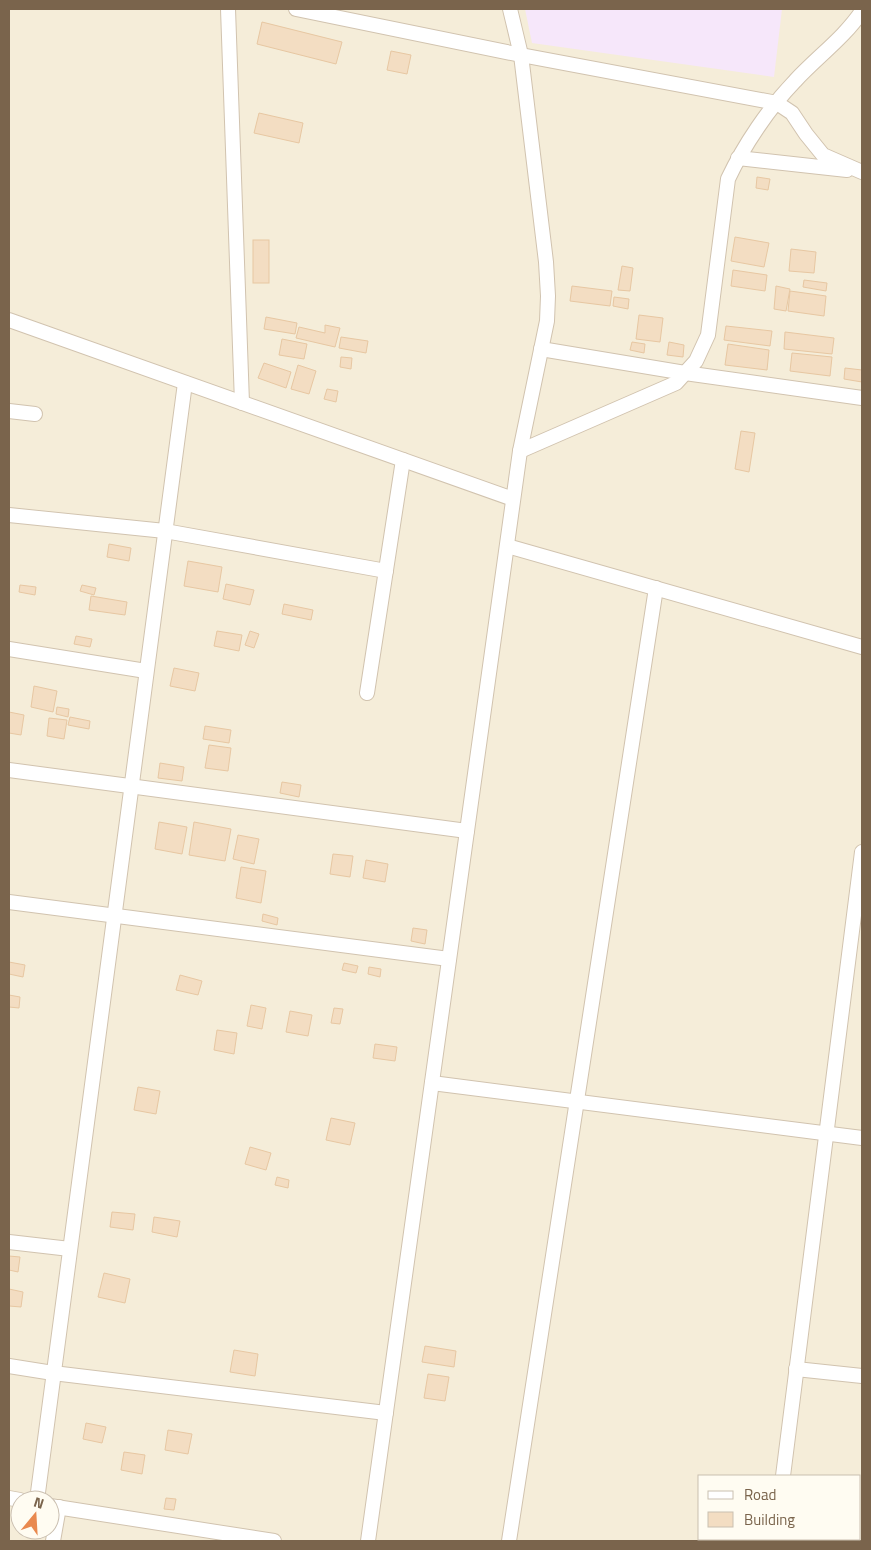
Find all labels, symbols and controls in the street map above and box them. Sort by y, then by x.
legend [698,1475,861,1540]
text: Road [744,1483,776,1506]
north arrow [10,1490,60,1540]
text: N [31,1491,47,1514]
text: Building [744,1508,795,1531]

